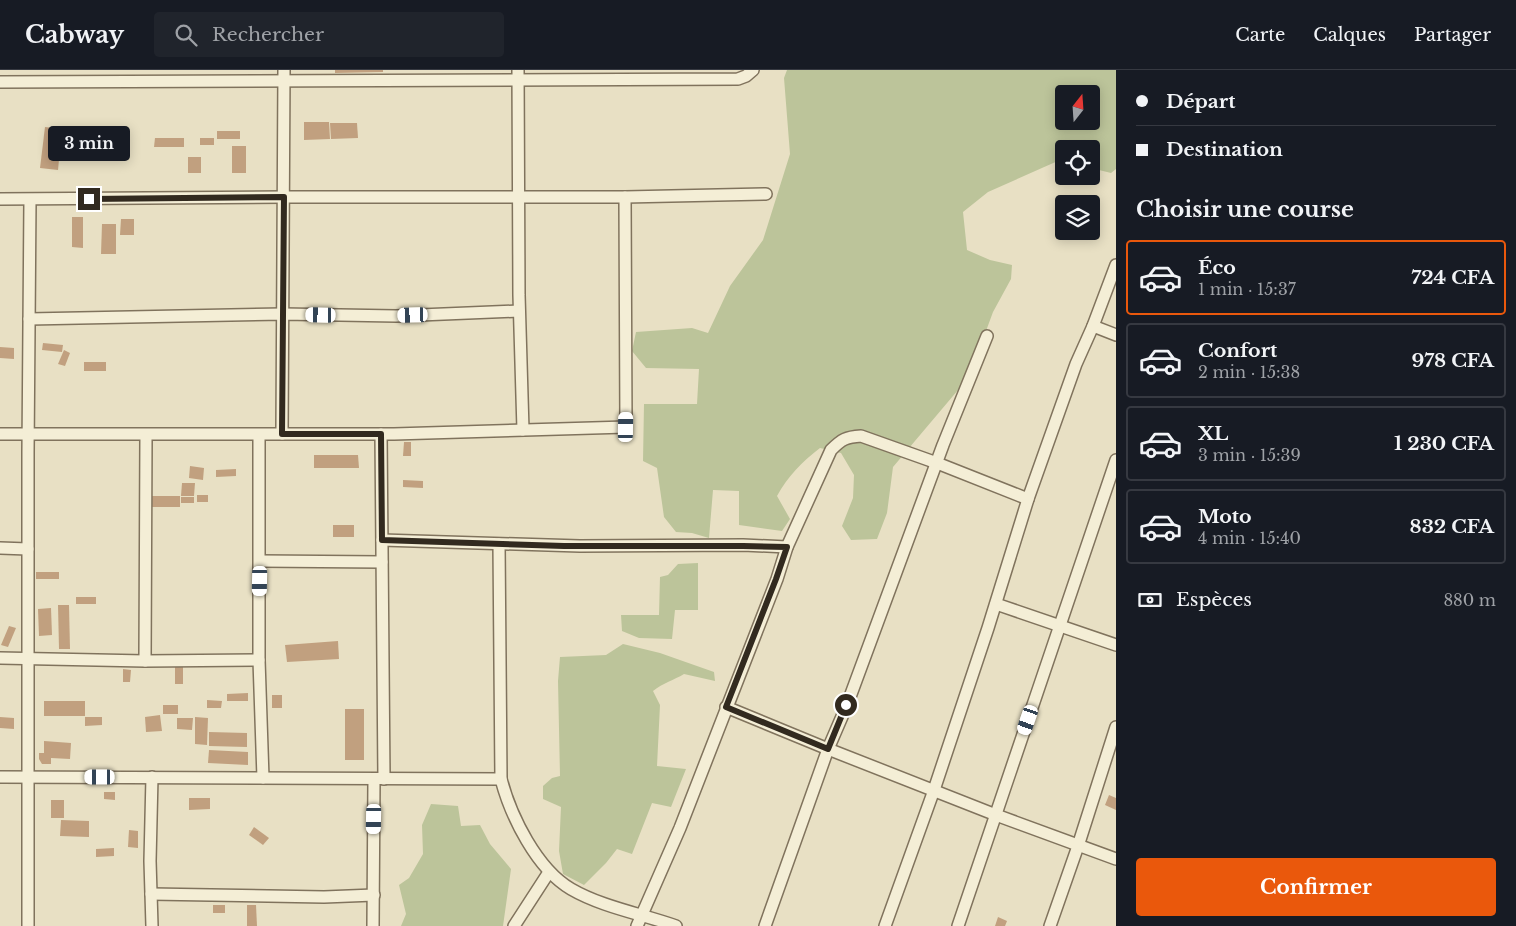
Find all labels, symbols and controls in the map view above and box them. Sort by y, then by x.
search box [154,12,504,57]
text: Cabway [25,20,124,49]
icon: search [172,21,200,49]
text: Rechercher [212,23,324,46]
text: Carte [1235,24,1285,46]
text: Calques [1313,24,1386,46]
text: Partager [1414,24,1491,46]
north arrow [1055,85,1100,130]
map controls [1055,85,1100,240]
text: Départ [1166,90,1235,113]
callout: 3 min [48,126,130,162]
text: 3 min [64,133,114,153]
text: Destination [1166,138,1283,161]
button: locate [1055,140,1100,185]
route end [78,188,100,210]
button: layers [1055,195,1100,240]
text: Choisir une course [1136,196,1354,223]
icon: car [1138,255,1183,300]
text: Éco [1198,256,1236,279]
text: 724 CFA [1411,266,1494,289]
text: 1 min · 15:37 [1198,279,1296,299]
car [305,307,336,323]
car [397,307,428,323]
icon: car [1138,338,1183,383]
text: Confort [1198,339,1277,362]
text: 978 CFA [1411,349,1494,372]
text: 2 min · 15:38 [1198,362,1300,382]
car [618,412,633,442]
icon: car [1138,421,1183,466]
text: XL [1198,422,1228,445]
text: 1 230 CFA [1394,432,1494,455]
text: 3 min · 15:39 [1198,445,1301,465]
icon: car [1138,504,1183,549]
text: Moto [1198,505,1252,528]
text: 832 CFA [1410,515,1494,538]
text: 4 min · 15:40 [1198,528,1301,548]
car [252,566,267,596]
icon: cash [1136,586,1164,614]
text: Espèces [1176,588,1252,611]
text: 880 m [1443,590,1496,610]
route start [835,694,857,716]
car [1016,703,1039,737]
car [85,770,115,785]
car [366,804,381,834]
button: Confirmer [1136,858,1496,916]

